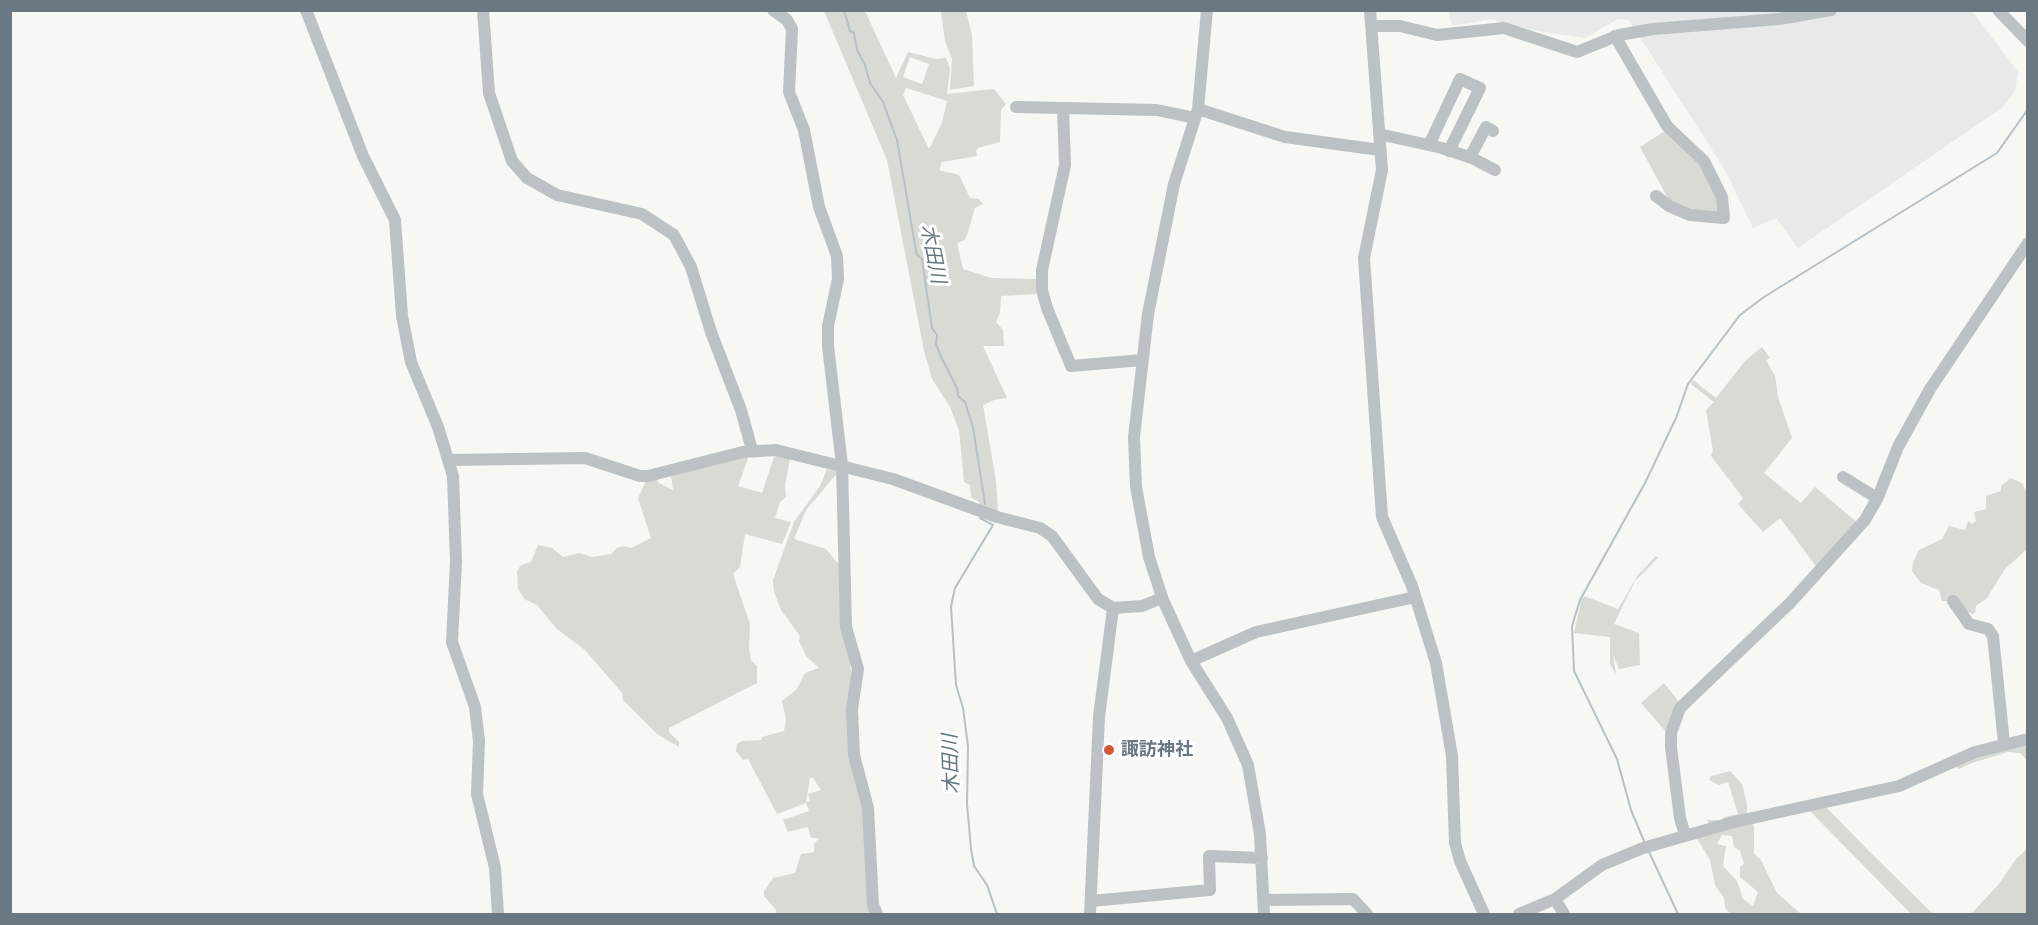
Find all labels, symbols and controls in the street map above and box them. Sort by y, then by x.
water label: 木田川 [914,222,950,286]
water label: 木田川 [939,734,965,794]
place label: 諏訪神社 [1121,739,1193,761]
marker: 諏訪神社 [1102,743,1116,757]

